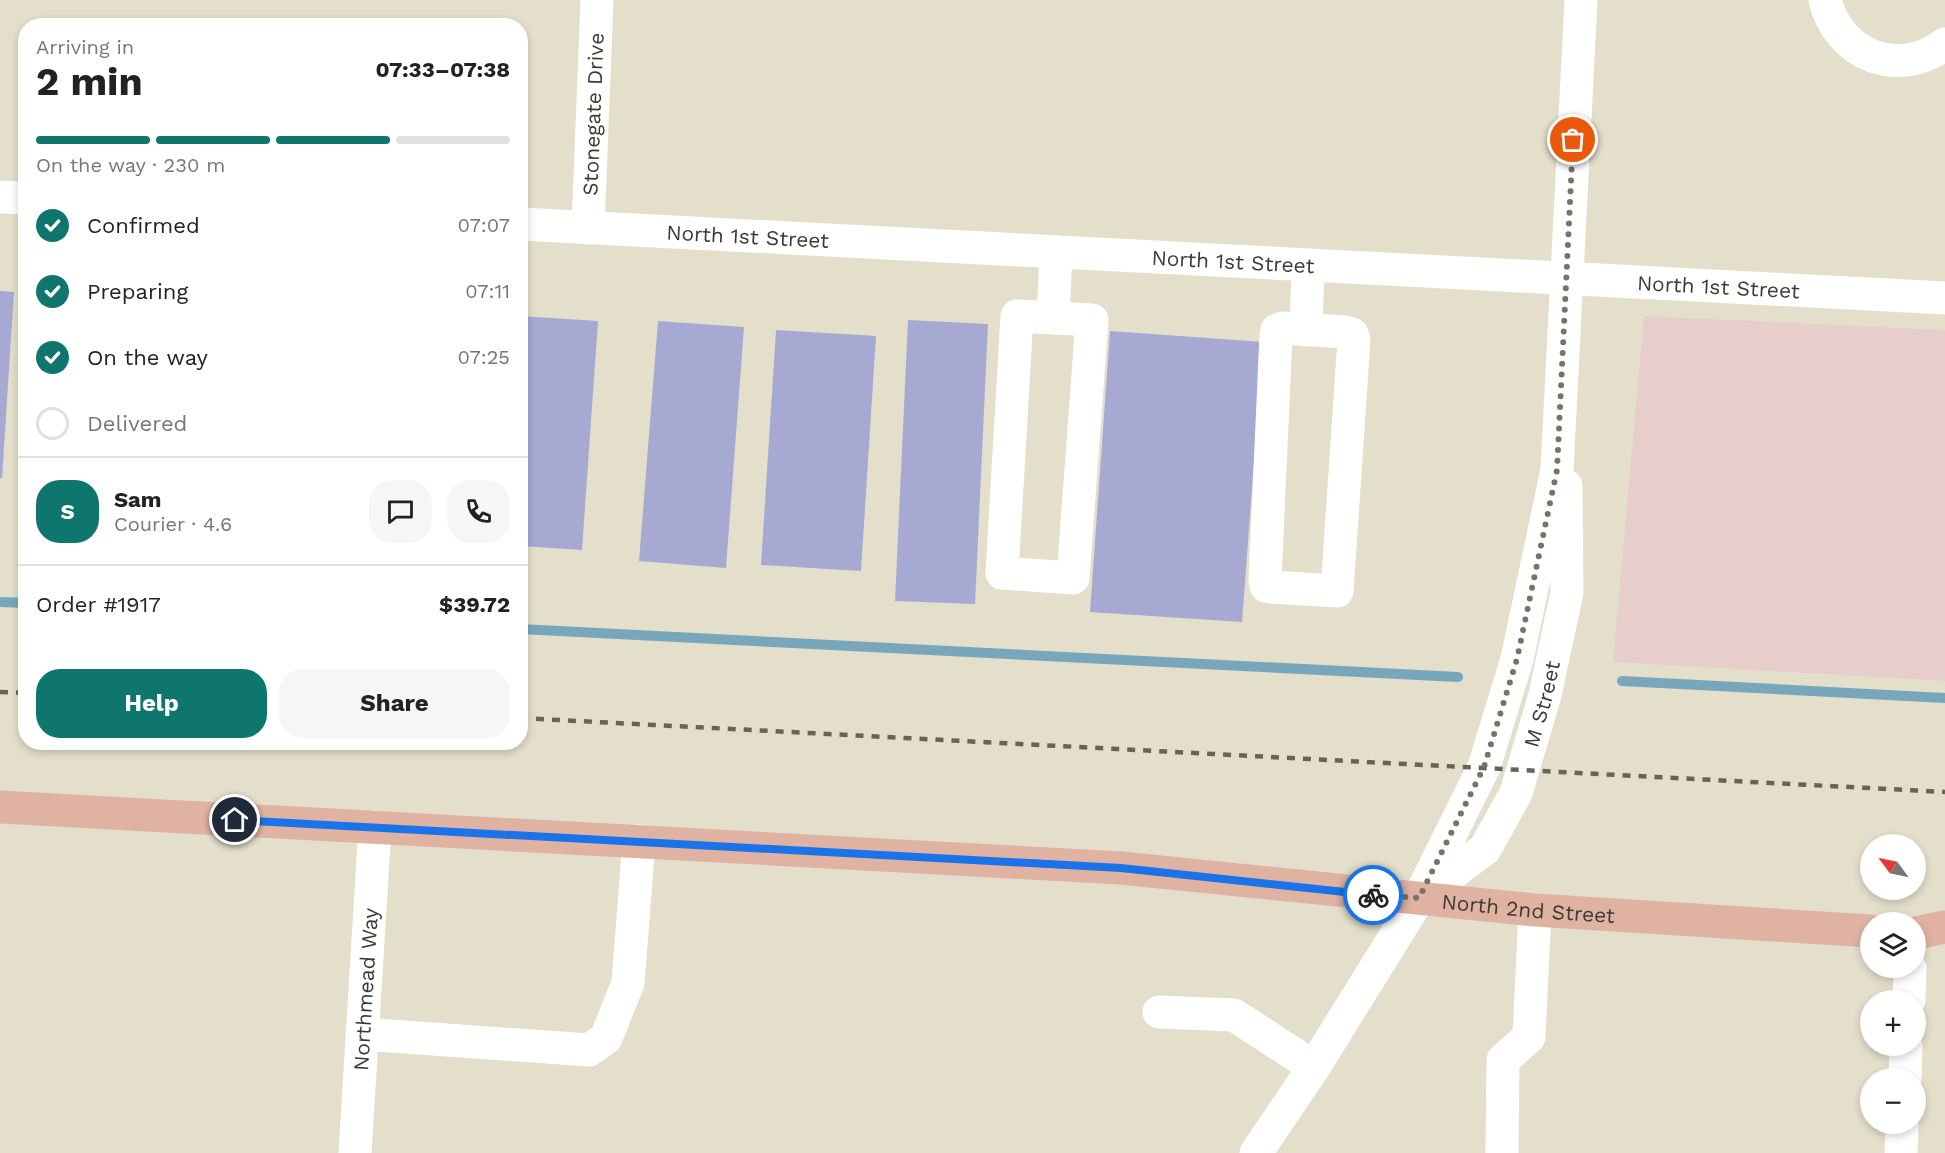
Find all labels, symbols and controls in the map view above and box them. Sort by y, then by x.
street label: Stonegate Drive [577,32,608,196]
text: Arriving in [36,35,134,59]
text: 07:33–07:38 [375,57,510,82]
text: 2 min [36,59,143,104]
pin [1547,114,1598,165]
icon: bag [1556,123,1589,156]
text: On the way · 230 m [36,153,225,177]
icon: check [36,209,69,242]
text: Confirmed [87,213,200,238]
text: 07:07 [458,213,510,237]
street label: North 1st Street [666,219,830,253]
street label: North 1st Street [1151,244,1315,278]
street label: North 1st Street [1636,270,1801,303]
icon: check [36,275,69,308]
text: Preparing [87,279,188,304]
text: 07:11 [465,279,510,303]
icon: check [36,341,69,374]
text: On the way [87,345,208,370]
text: 07:25 [458,345,510,369]
text: Delivered [87,411,187,436]
button: chat [369,480,432,543]
button: phone [447,480,510,543]
text: Sam [114,487,162,512]
text: S [60,499,75,524]
text: Courier · 4.6 [114,512,232,536]
text: Order #1917 [36,592,161,617]
text: $39.72 [439,592,510,617]
street label: M Street [1518,658,1565,750]
button: Help [36,669,267,738]
button: Share [279,669,510,738]
pin [209,794,260,845]
icon: home [218,803,251,836]
north arrow [1860,834,1926,900]
map controls [1860,834,1926,1134]
courier [1343,865,1403,925]
icon: bike [1357,879,1390,912]
street label: North 2nd Street [1441,888,1616,927]
street label: Northmead Way [348,907,383,1071]
button: layers [1860,912,1926,978]
button: + [1860,990,1926,1056]
button: − [1860,1068,1926,1134]

